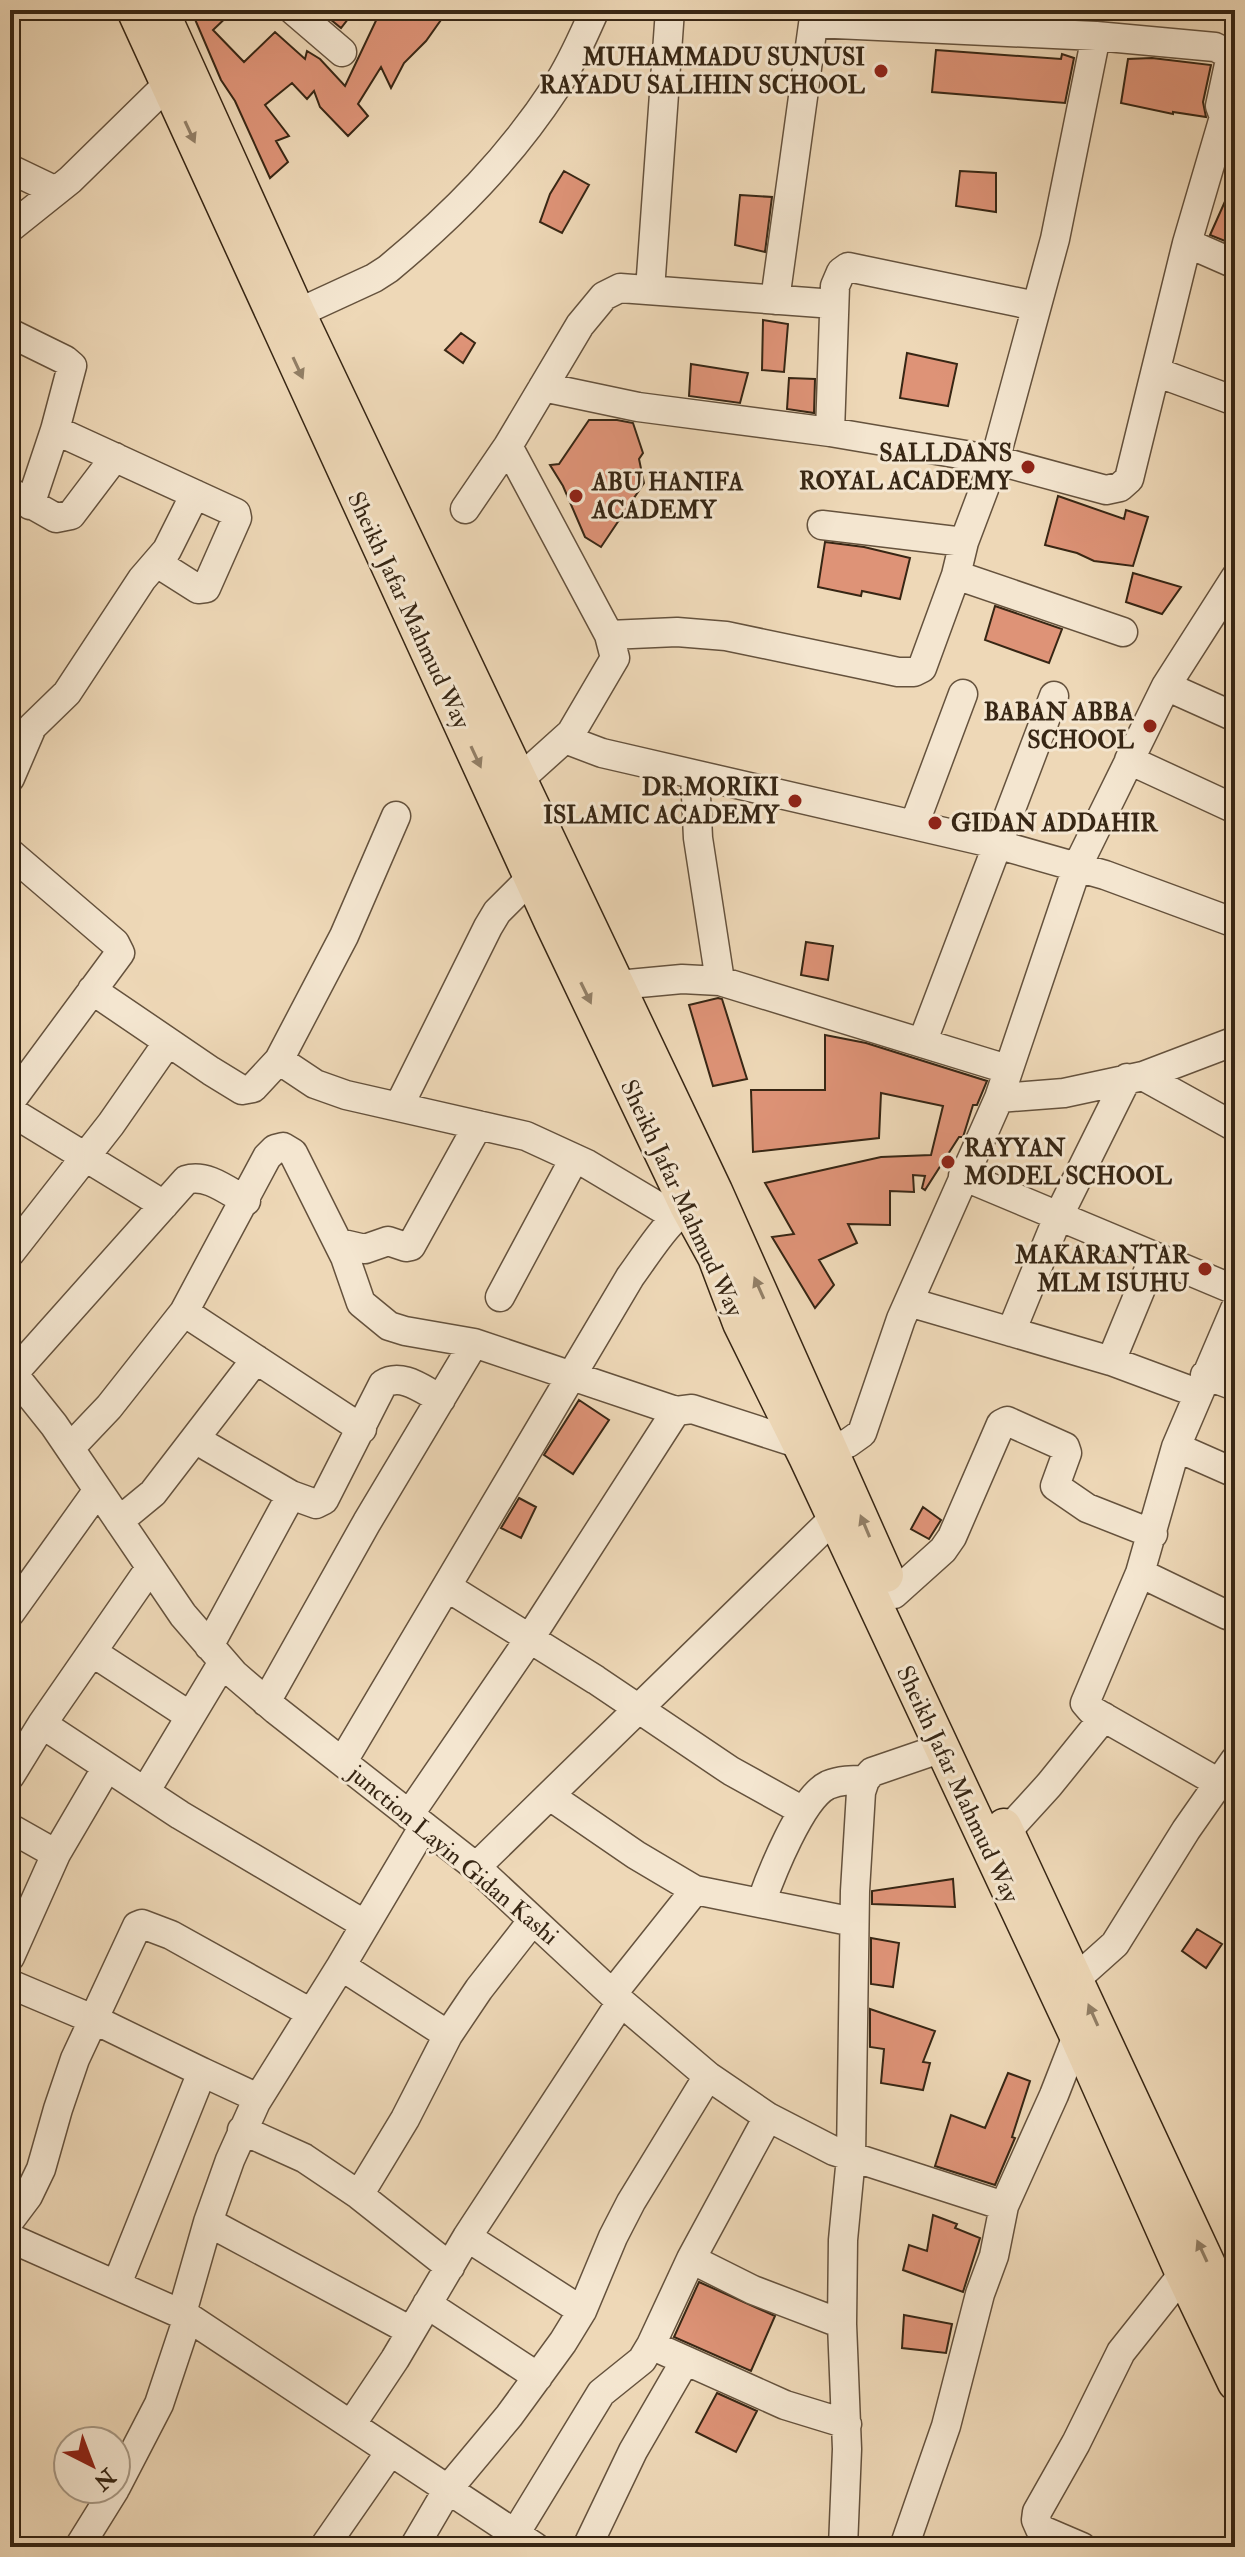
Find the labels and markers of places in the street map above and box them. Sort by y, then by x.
place label: MUHAMMADU SUNUSI RAYADU SALIHIN SCHOOL [540,42,866,101]
marker: MUHAMMADU SUNUSI RAYADU SALIHIN SCHOOL [872,62,890,80]
place label: SALLDANS ROYAL ACADEMY [799,438,1014,497]
marker: SALLDANS ROYAL ACADEMY [1019,458,1037,476]
place label: ABU HANIFA ACADEMY [591,467,744,526]
marker: ABU HANIFA ACADEMY [567,487,585,505]
place label: BABAN ABBA SCHOOL [984,697,1135,756]
marker: BABAN ABBA SCHOOL [1141,717,1159,735]
place label: DR.MORIKI ISLAMIC ACADEMY [543,772,781,831]
marker: DR.MORIKI ISLAMIC ACADEMY [786,792,804,810]
place label: GIDAN ADDAHIR [951,808,1159,839]
marker: GIDAN ADDAHIR [926,814,944,832]
place label: RAYYAN MODEL SCHOOL [963,1133,1173,1192]
marker: RAYYAN MODEL SCHOOL [939,1153,957,1171]
place label: MAKARANTAR MLM ISUHU [1014,1240,1191,1299]
marker: MAKARANTAR MLM ISUHU [1196,1260,1214,1278]

